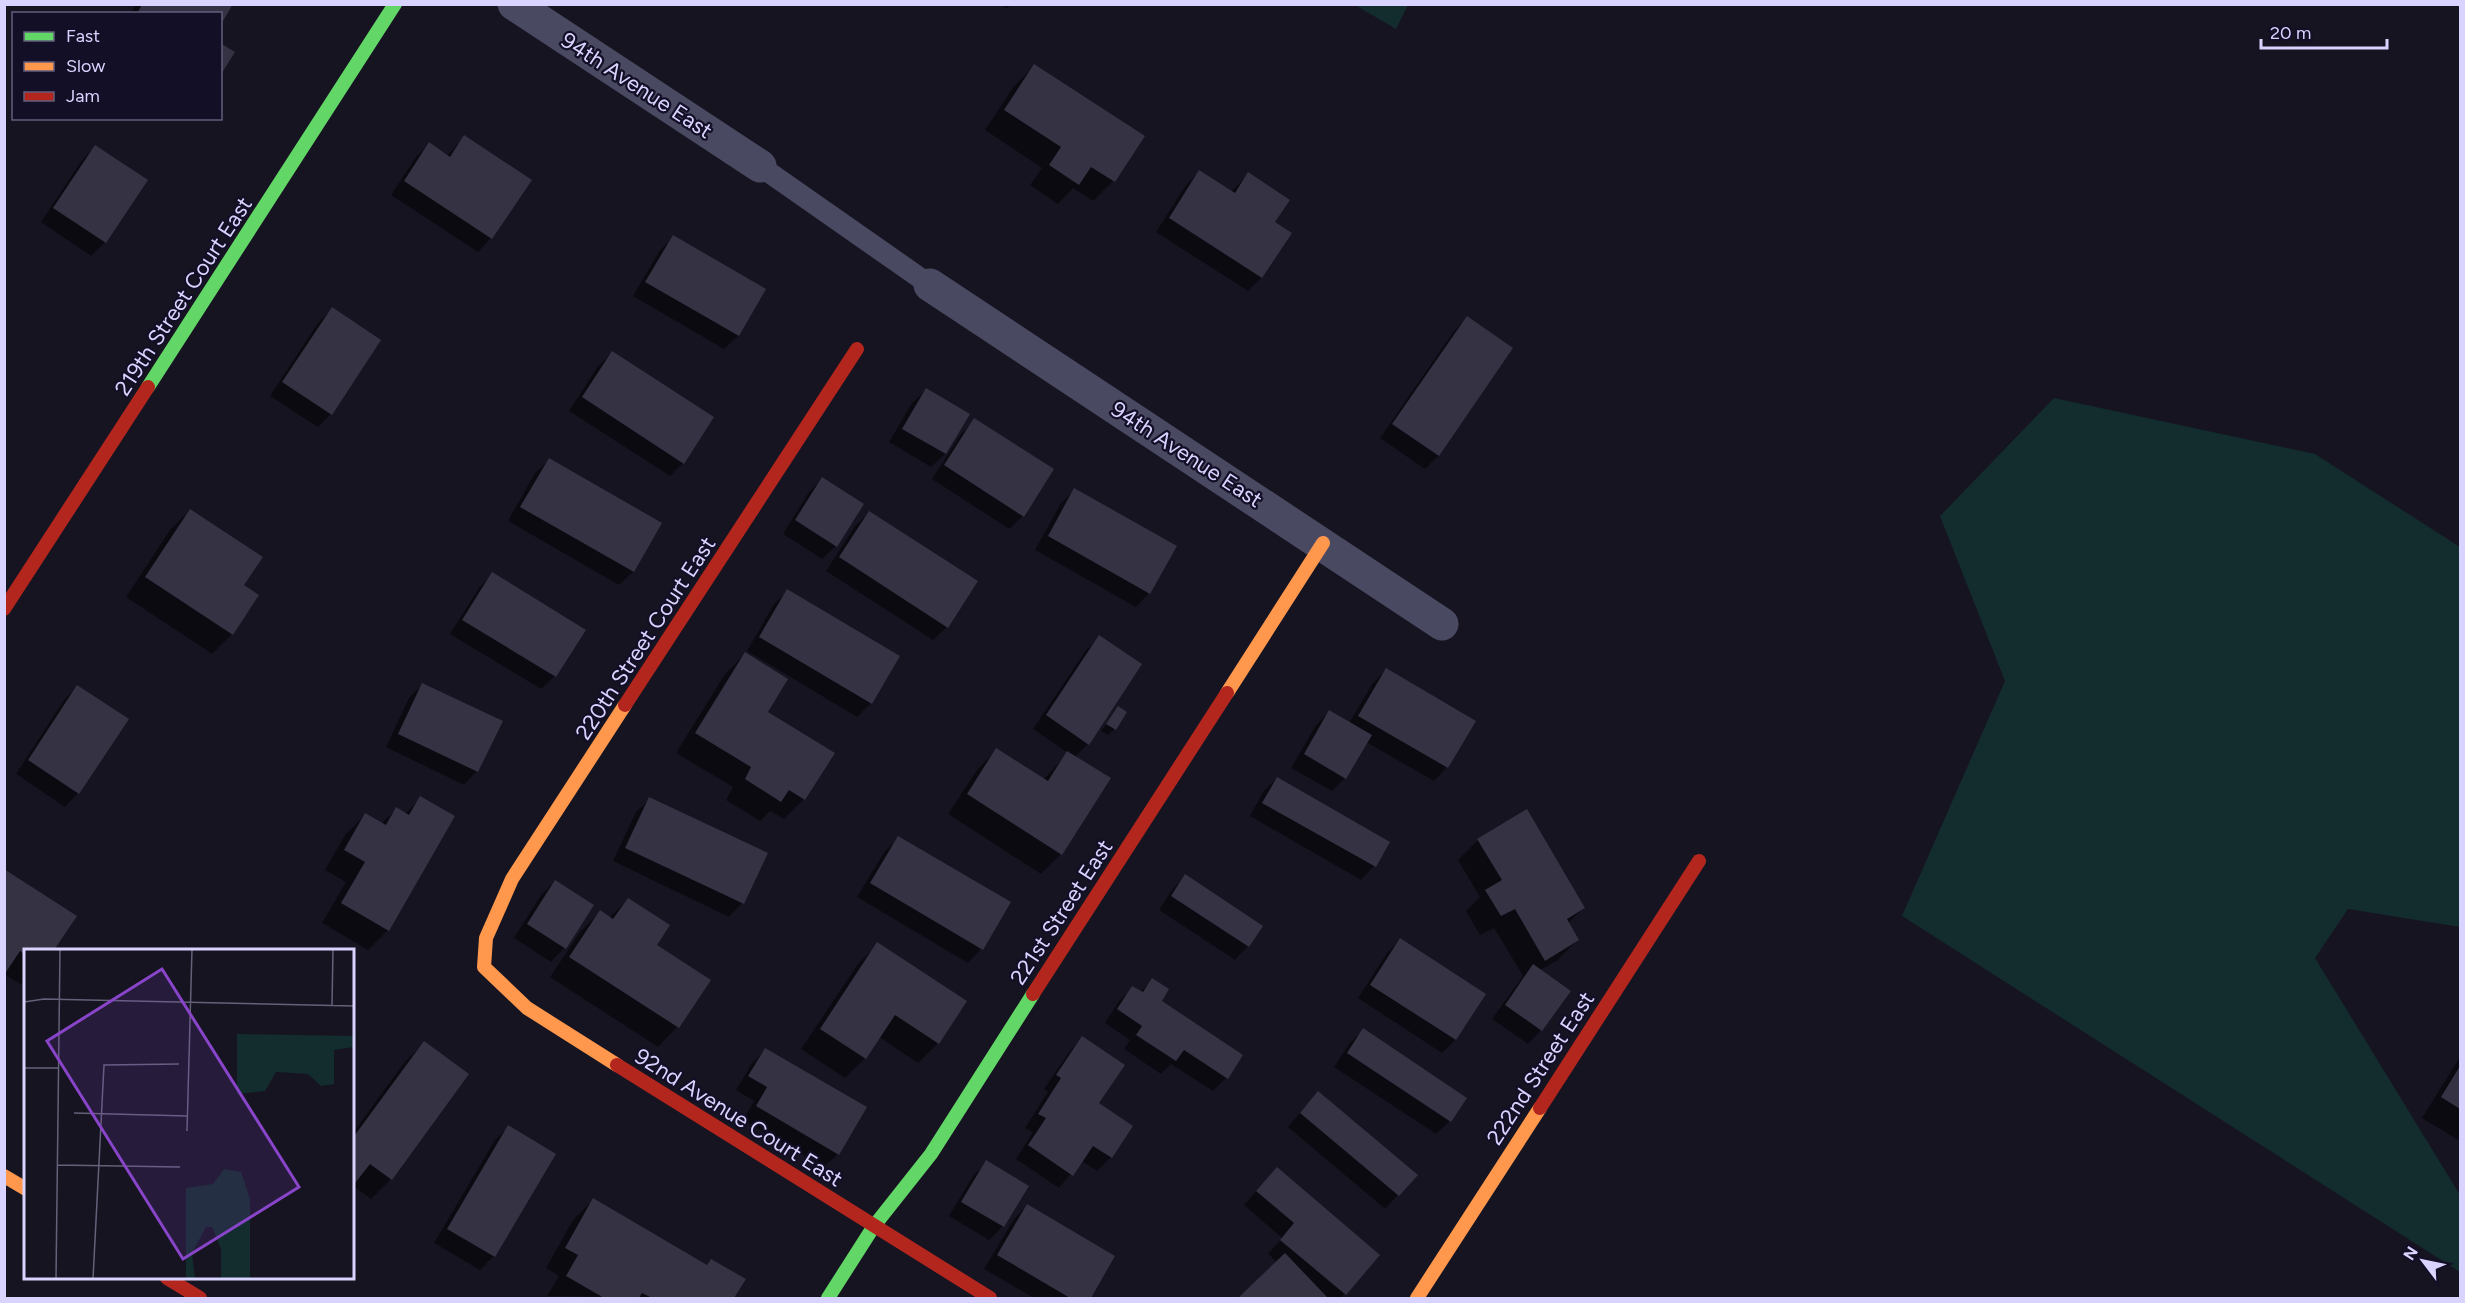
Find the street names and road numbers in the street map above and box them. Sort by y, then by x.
street label: 94th Avenue East [556,26,717,144]
street label: 219th Street Court East [109,192,258,401]
street label: 94th Avenue East [1106,395,1267,513]
street label: 220th Street Court East [570,532,721,745]
street label: 221st Street East [1004,835,1118,990]
street label: 222nd Street East [1481,987,1600,1150]
street label: 92nd Avenue Court East [630,1042,848,1192]

